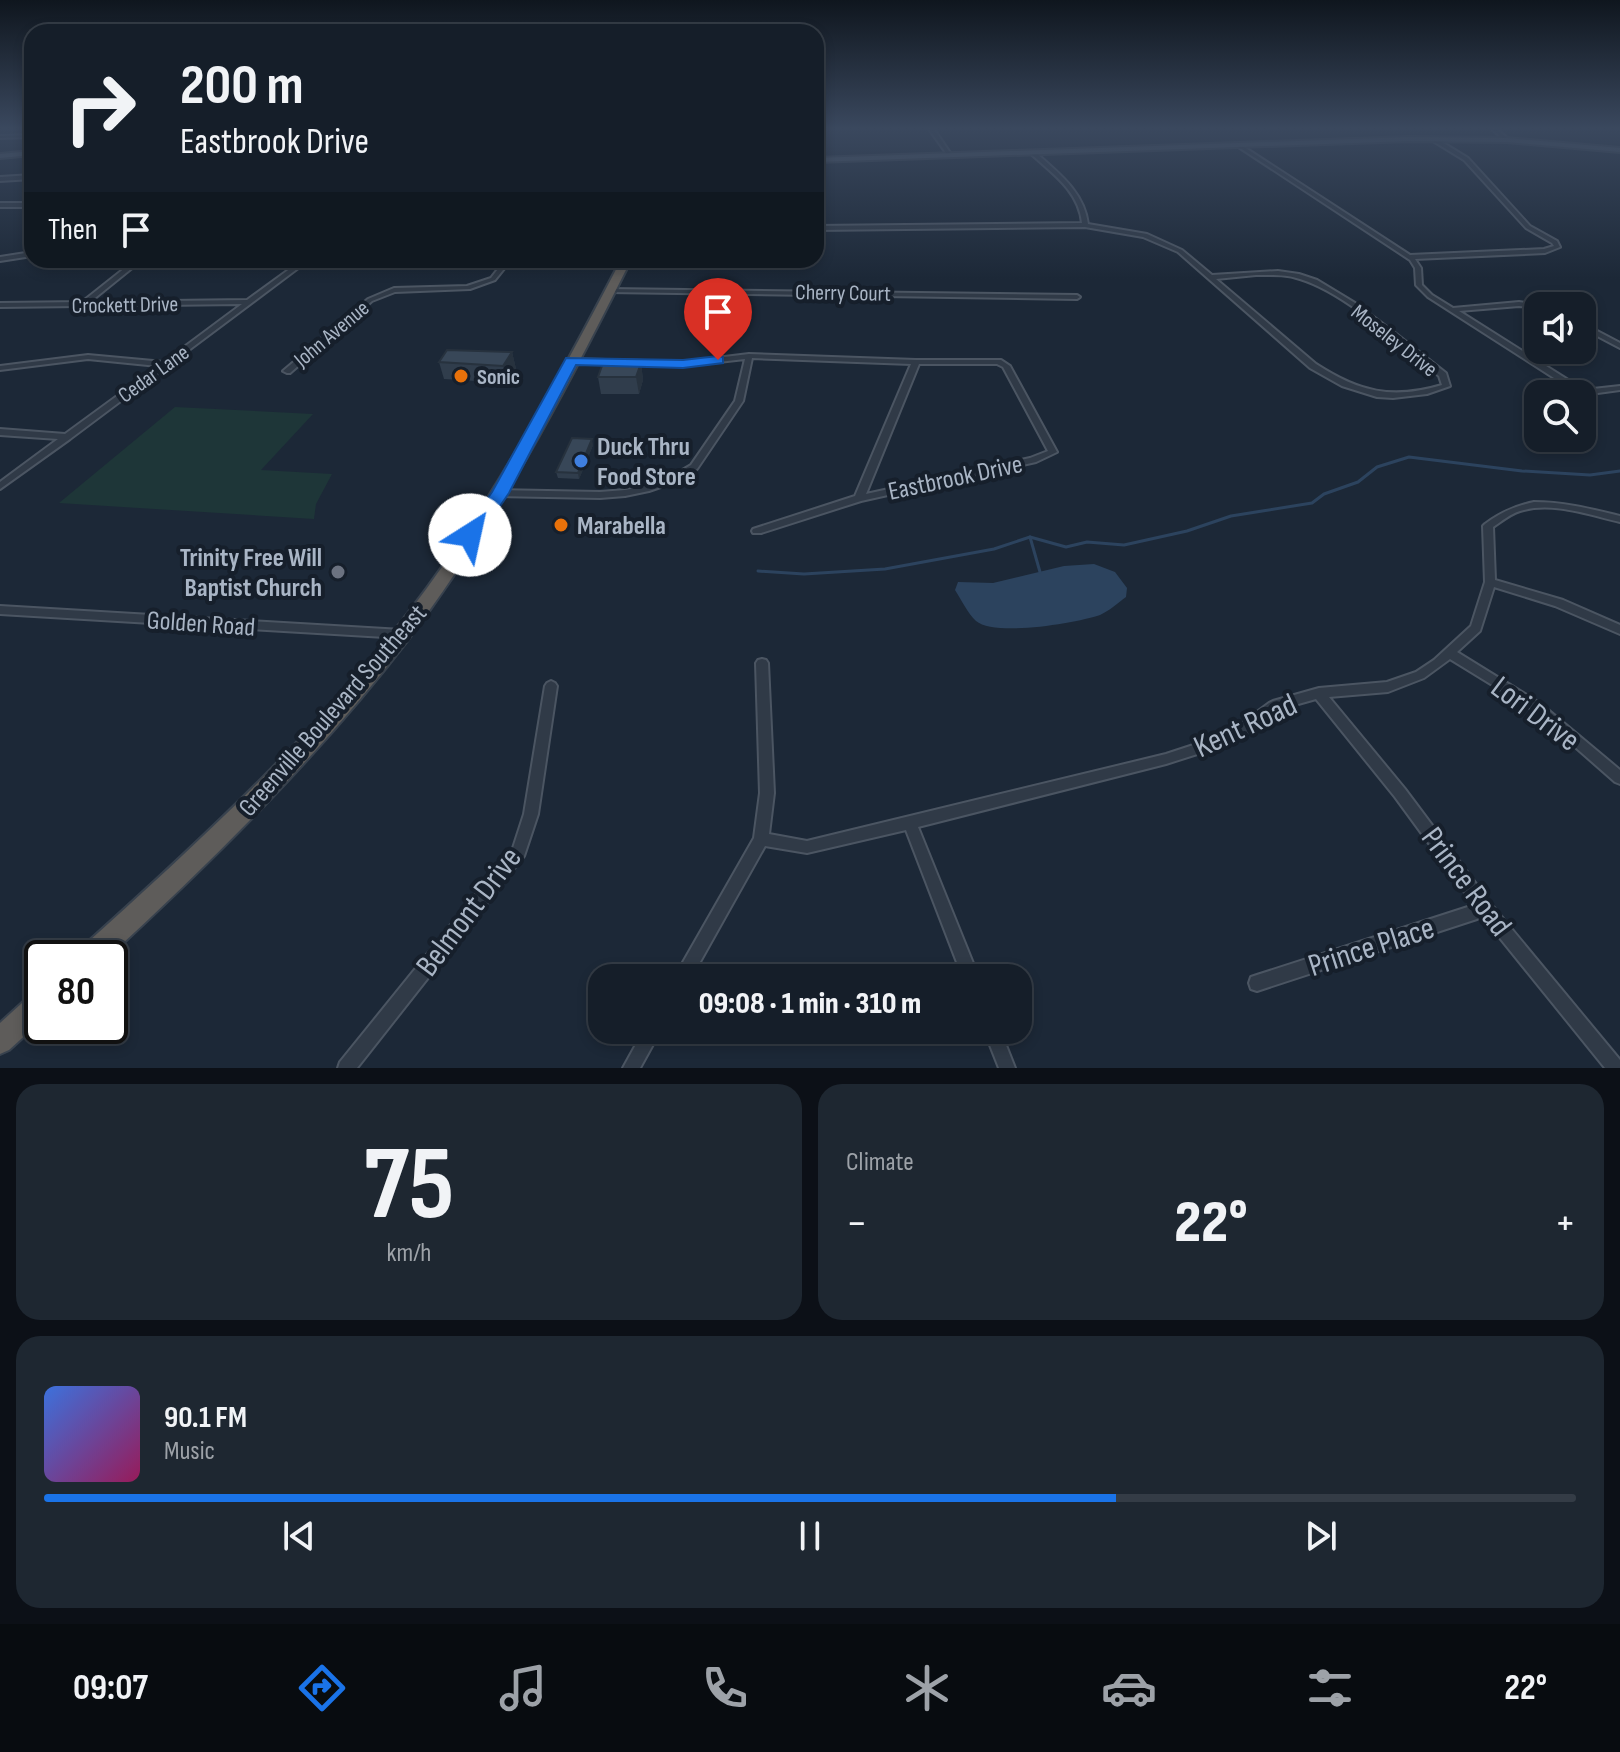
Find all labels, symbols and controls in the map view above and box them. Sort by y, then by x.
text: 200 m [180,53,304,120]
icon: right [48,56,152,160]
text: Eastbrook Drive [180,121,369,164]
icon: arrive [114,208,158,252]
text: Then [48,212,98,248]
pin [684,278,752,360]
street label: Cherry Court [795,279,891,308]
icon: arrive [696,290,740,334]
street label: Crockett Drive [71,291,179,320]
map controls [1524,292,1596,452]
button: sound [1524,292,1596,364]
street label: John Avenue [288,295,375,374]
street label: Moseley Drive [1346,299,1443,383]
street label: Cedar Lane [113,339,195,409]
place label: Sonic [477,364,520,391]
marker: Sonic [452,367,470,385]
button: search [1524,380,1596,452]
place label: Duck Thru Food Store [597,432,696,493]
street label: Eastbrook Drive [885,449,1025,508]
marker: Duck Thru Food Store [572,452,590,470]
position arrow [428,493,512,577]
place label: Marabella [577,511,666,542]
marker: Marabella [552,516,570,534]
place label: Trinity Free Will Baptist Church [180,543,322,604]
marker: Trinity Free Will Baptist Church [329,563,347,581]
street label: Greenville Boulevard Southeast [233,599,434,823]
street label: Golden Road [146,605,256,644]
street label: Lori Drive [1483,668,1587,760]
street label: Kent Road [1188,686,1303,767]
street label: Prince Road [1412,820,1519,944]
street label: Belmont Drive [408,840,530,984]
street label: Prince Place [1303,909,1439,986]
speed limit sign: 80 [24,940,128,1044]
text: 09:08 · 1 min · 310 m [699,986,921,1022]
text: 75 [363,1123,455,1248]
text: Climate [846,1147,914,1178]
text: 22° [1174,1187,1248,1259]
text: − [846,1197,868,1250]
text: + [1554,1197,1576,1250]
text: km/h [387,1238,431,1269]
text: 90.1 FM [164,1400,247,1436]
text: Music [164,1436,215,1467]
icon: previous [277,1514,321,1558]
icon: pause [788,1514,832,1558]
icon: next [1299,1514,1343,1558]
icon: directions [294,1660,350,1716]
icon: music [495,1660,551,1716]
icon: phone [697,1660,753,1716]
icon: climate [899,1660,955,1716]
icon: car [1101,1660,1157,1716]
icon: filters [1302,1660,1358,1716]
text: 09:07 [73,1667,148,1710]
text: 22° [1504,1667,1547,1710]

